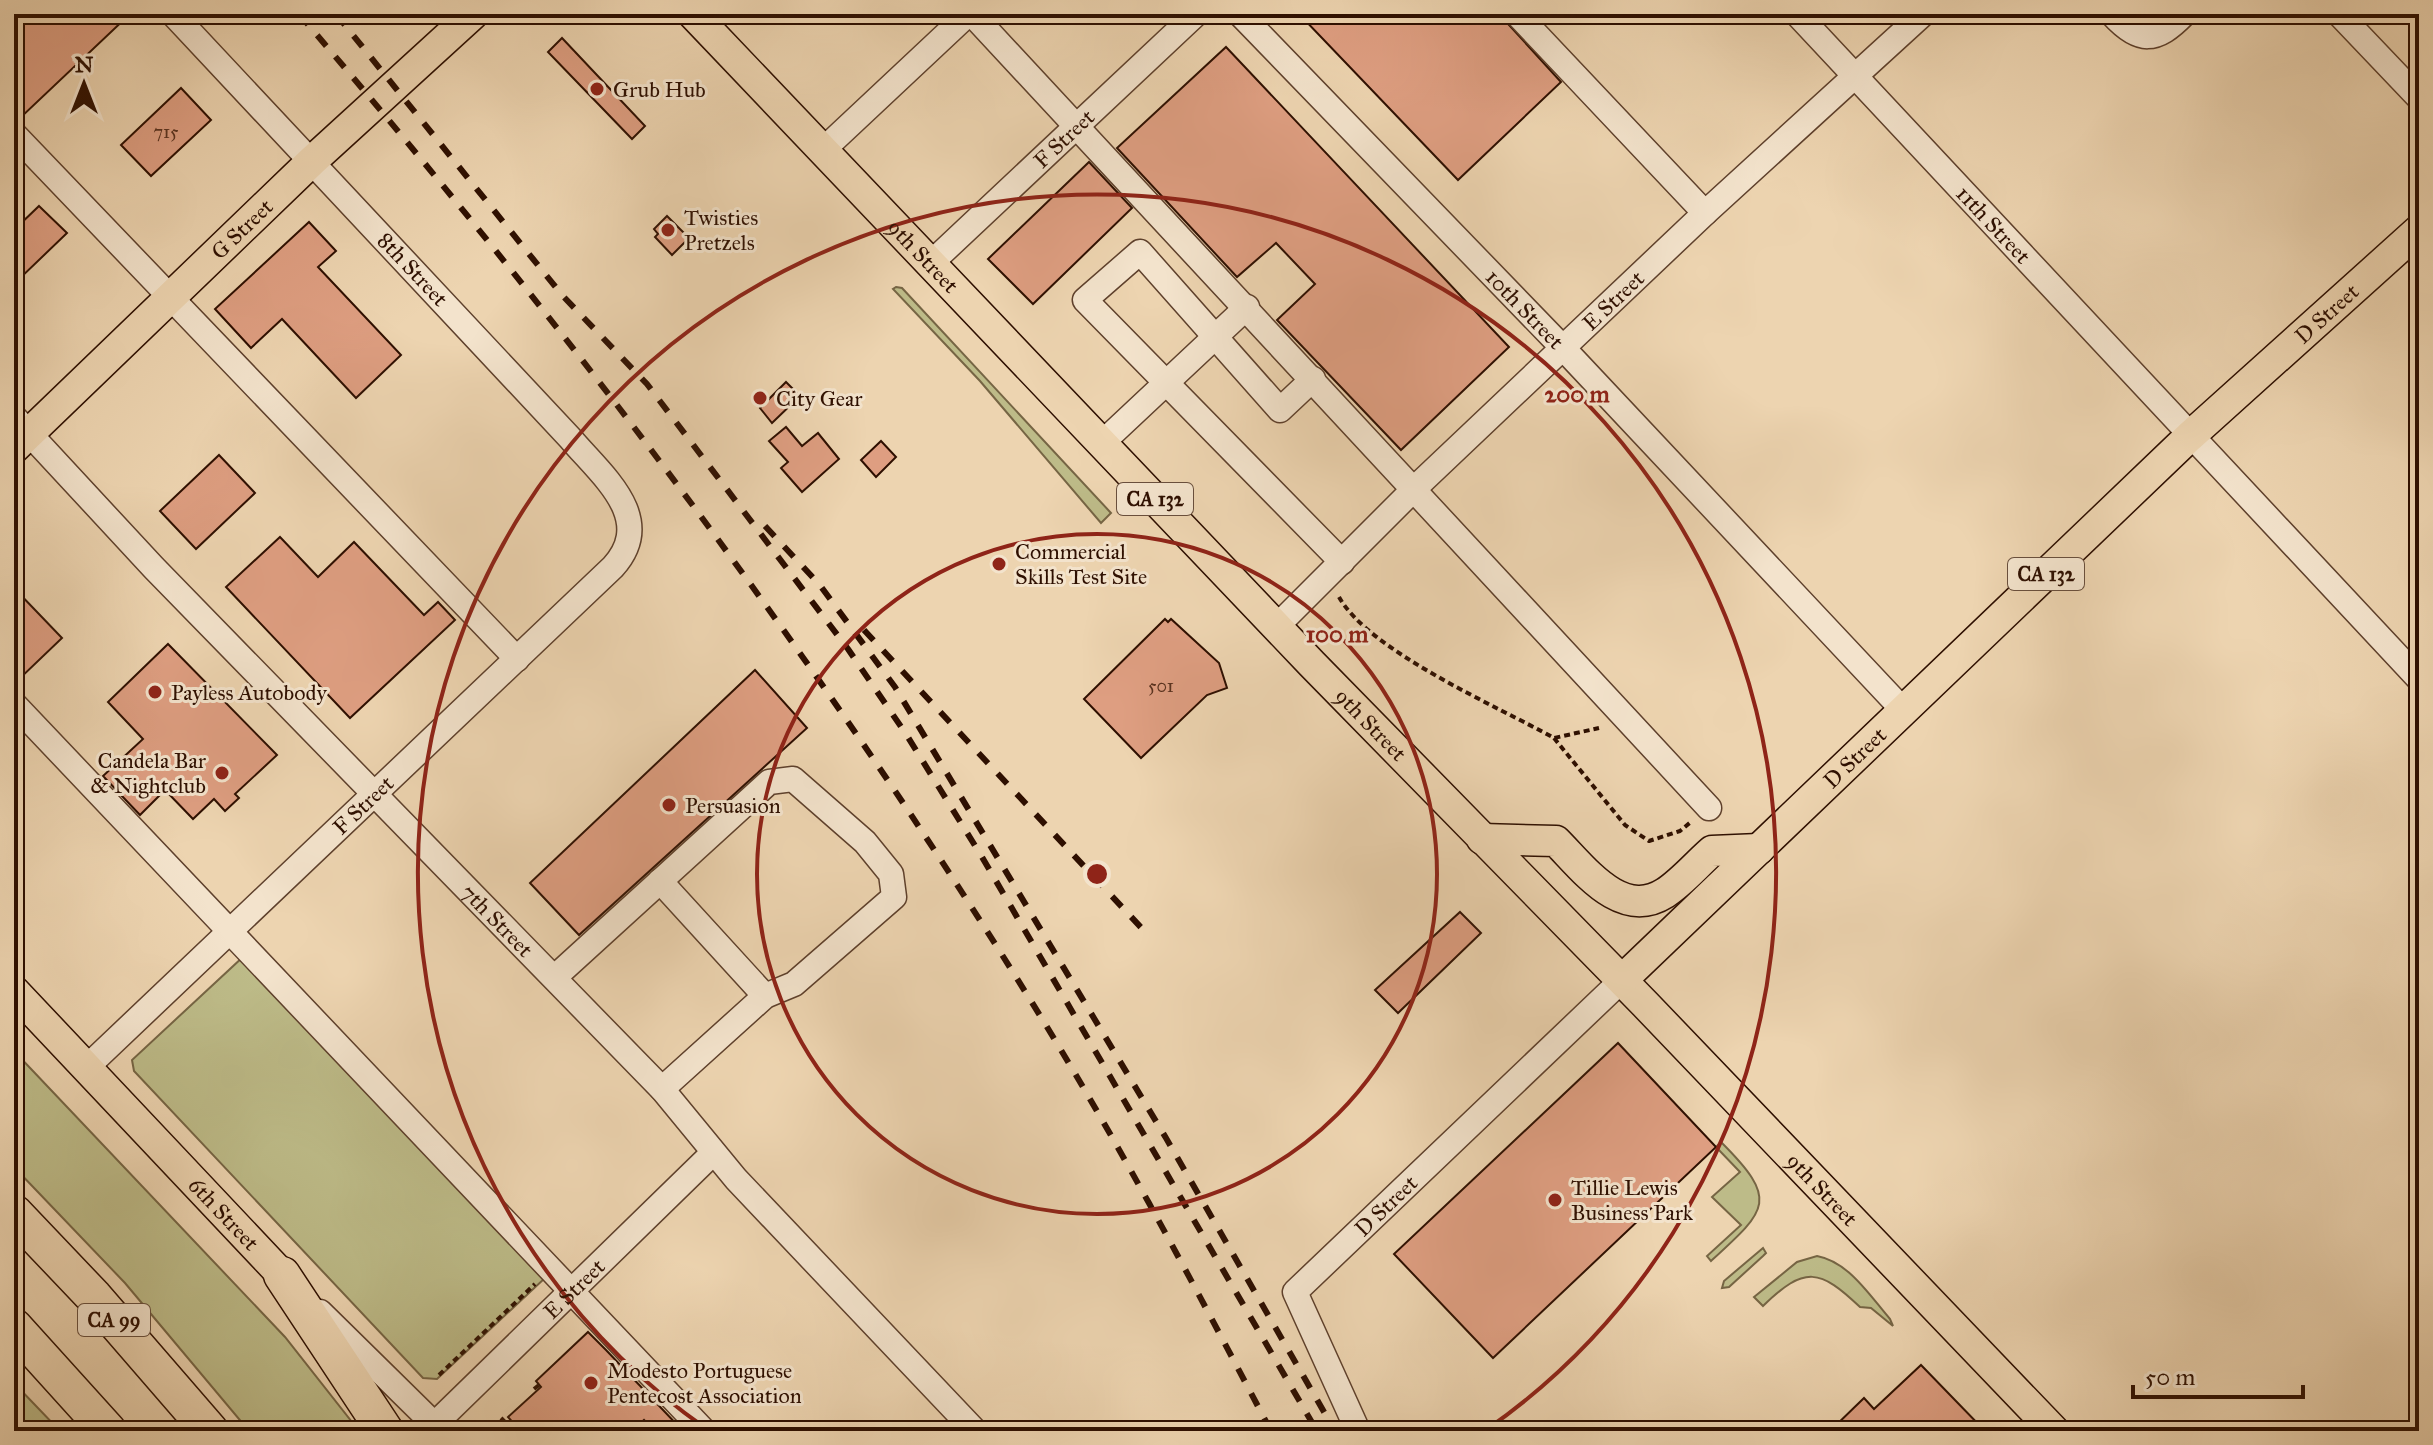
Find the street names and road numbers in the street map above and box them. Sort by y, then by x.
street label: F Street [1028,103,1100,174]
street label: 11th Street [1950,180,2036,269]
street label: G Street [205,193,279,265]
street label: 9th Street [882,214,964,299]
street label: 8th Street [372,227,454,312]
street label: 10th Street [1480,263,1570,355]
street label: E Street [1577,265,1650,336]
street label: D Street [2289,278,2365,349]
road number: CA 132 [1117,483,1193,515]
road number: CA 132 [2008,558,2084,590]
street label: 9th Street [1329,683,1412,767]
street label: D Street [1818,721,1892,794]
street label: F Street [327,770,399,840]
street label: 7th Street [456,879,539,963]
street label: 9th Street [1781,1147,1864,1232]
street label: D Street [1349,1169,1423,1242]
street label: 6th Street [183,1172,265,1256]
street label: E Street [538,1253,611,1325]
road number: CA 99 [78,1304,150,1336]

